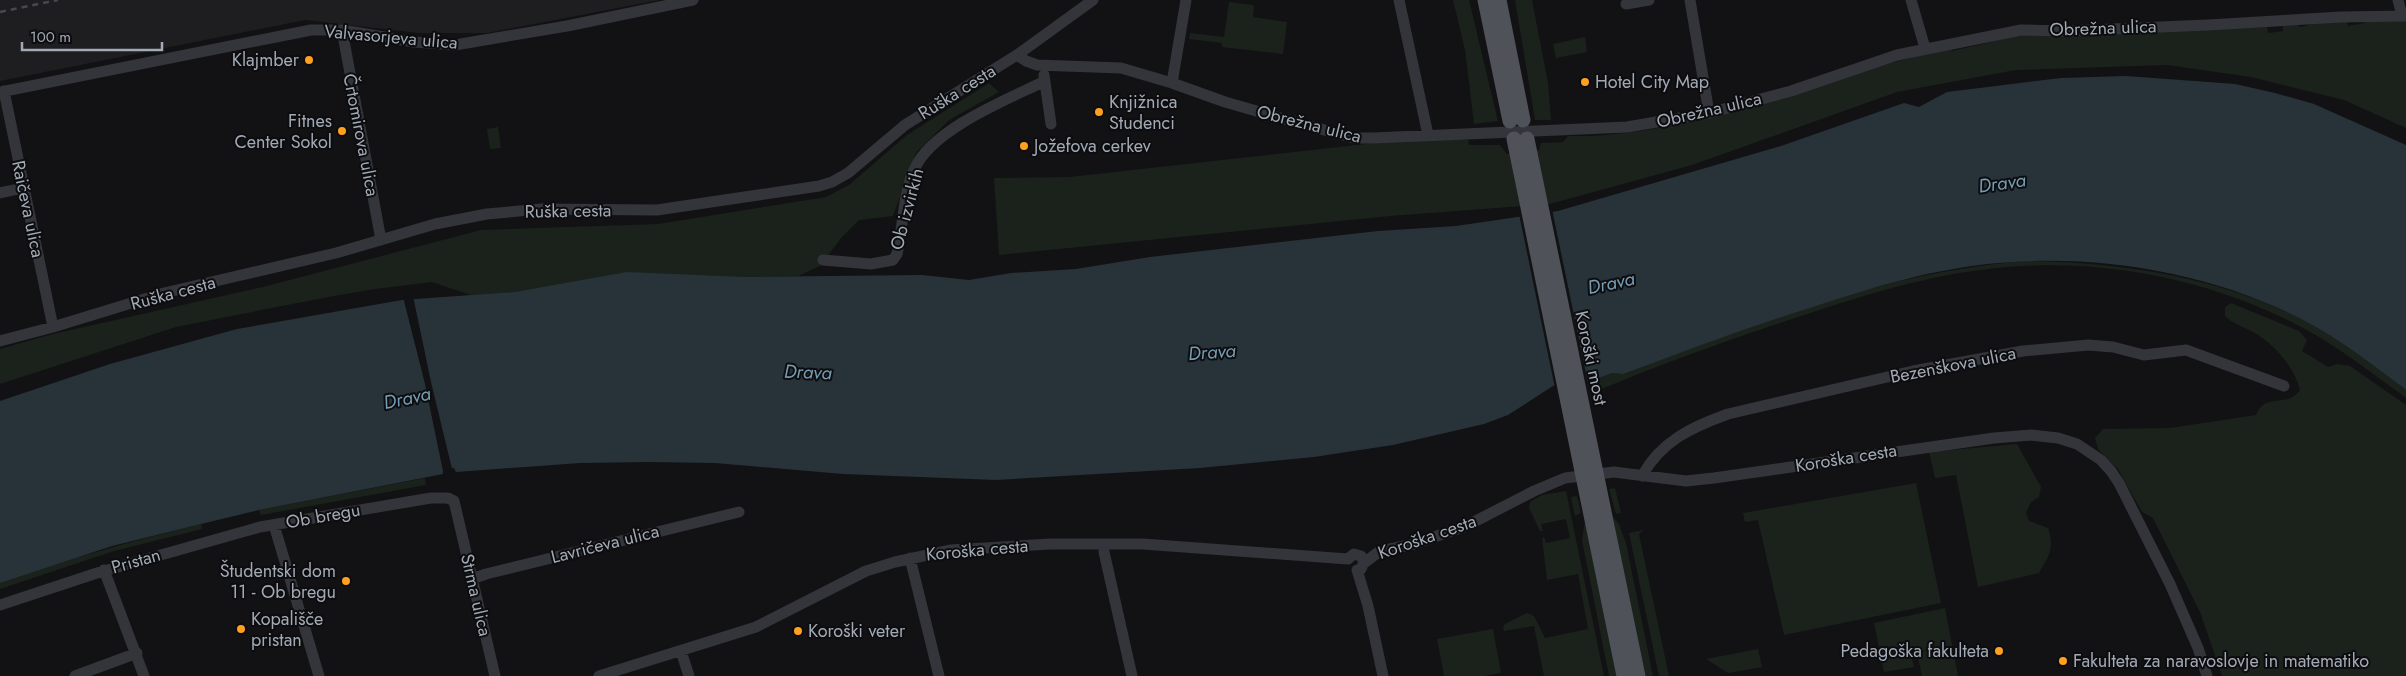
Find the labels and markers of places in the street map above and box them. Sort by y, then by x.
place label: Klajmber [232,47,300,73]
marker: Klajmber [303,54,315,66]
place label: Hotel City Map [1595,69,1709,95]
marker: Hotel City Map [1579,76,1591,88]
place label: Knjižnica Studenci [1109,89,1177,136]
marker: Knjižnica Studenci [1093,106,1105,118]
place label: Fitnes Center Sokol [234,108,332,155]
marker: Fitnes Center Sokol [336,125,348,137]
place label: Jožefova cerkev [1032,133,1151,159]
marker: Jožefova cerkev [1018,140,1030,152]
place label: Študentski dom 11 - Ob bregu [220,558,336,605]
marker: Študentski dom 11 - Ob bregu [340,575,352,587]
place label: Kopališče pristan [251,606,323,653]
place label: Koroški veter [808,618,906,644]
marker: Kopališče pristan [235,623,247,635]
marker: Koroški veter [792,625,804,637]
place label: Pedagoška fakulteta [1840,638,1989,664]
marker: Pedagoška fakulteta [1993,645,2005,657]
place label: Fakulteta za naravoslovje in matematiko [2073,648,2369,674]
marker: Fakulteta za naravoslovje in matematiko [2057,655,2069,667]

